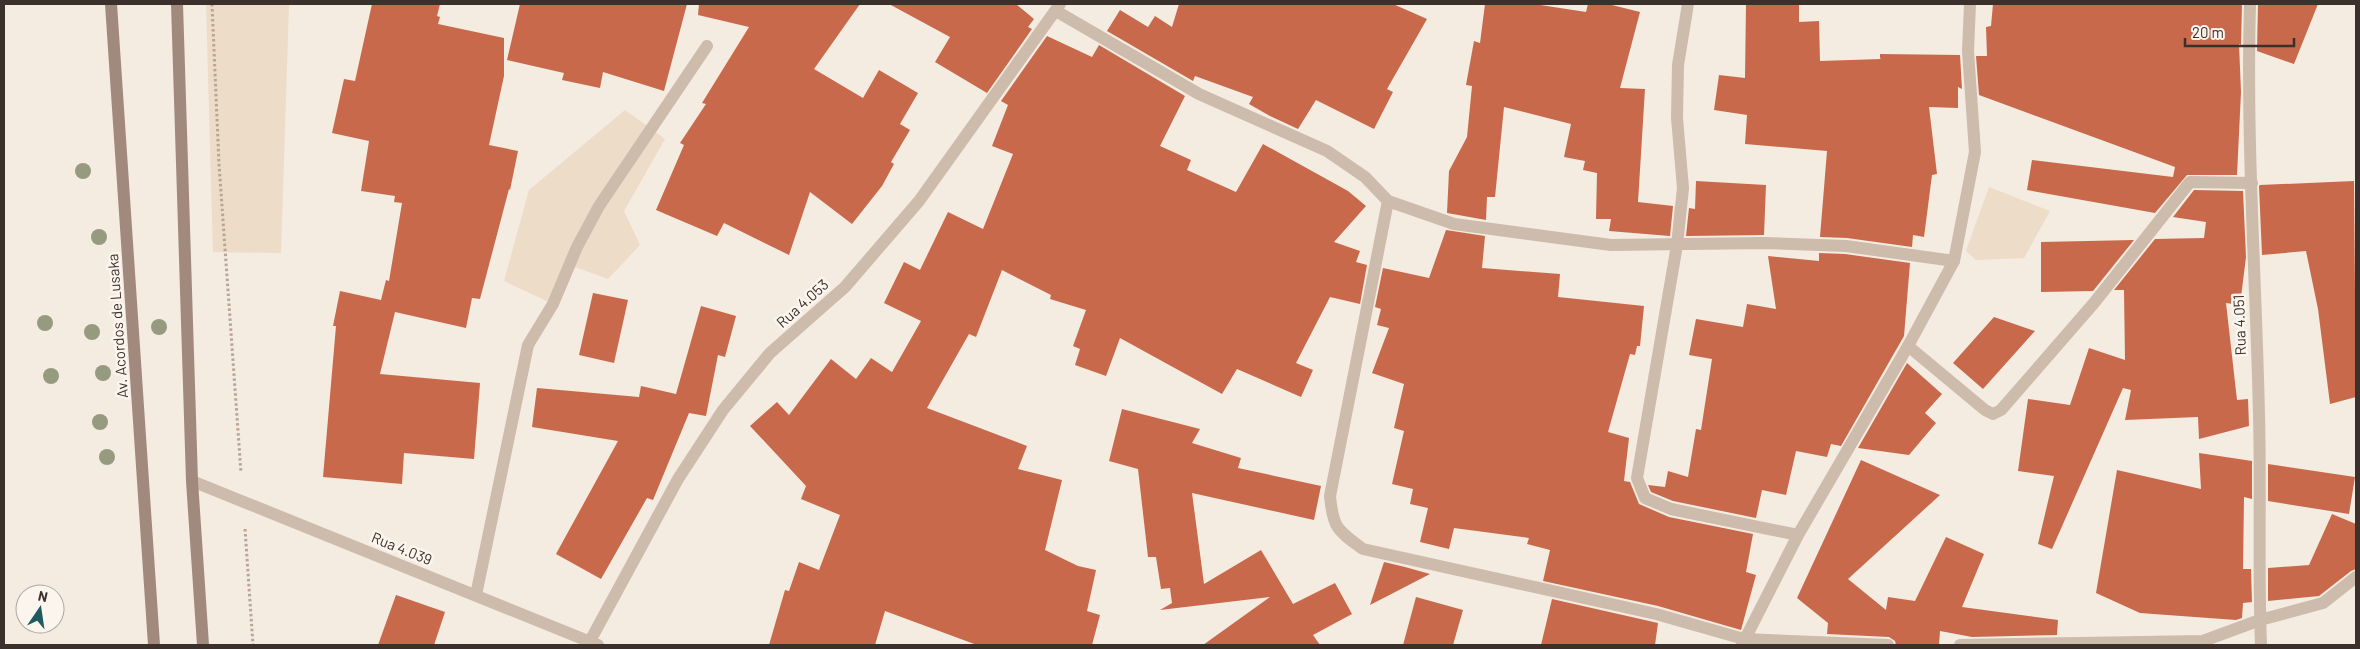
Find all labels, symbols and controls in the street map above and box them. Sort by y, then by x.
scale bar [2185,15,2294,47]
text: 20 m [2192,23,2224,41]
street label: Av. Acordos de Lusaka [103,253,131,399]
street label: Rua 4.053 [772,275,832,331]
street label: Rua 4.051 [2229,294,2249,356]
street label: Rua 4.039 [369,528,435,568]
north arrow [15,584,65,634]
text: N [37,587,49,605]

